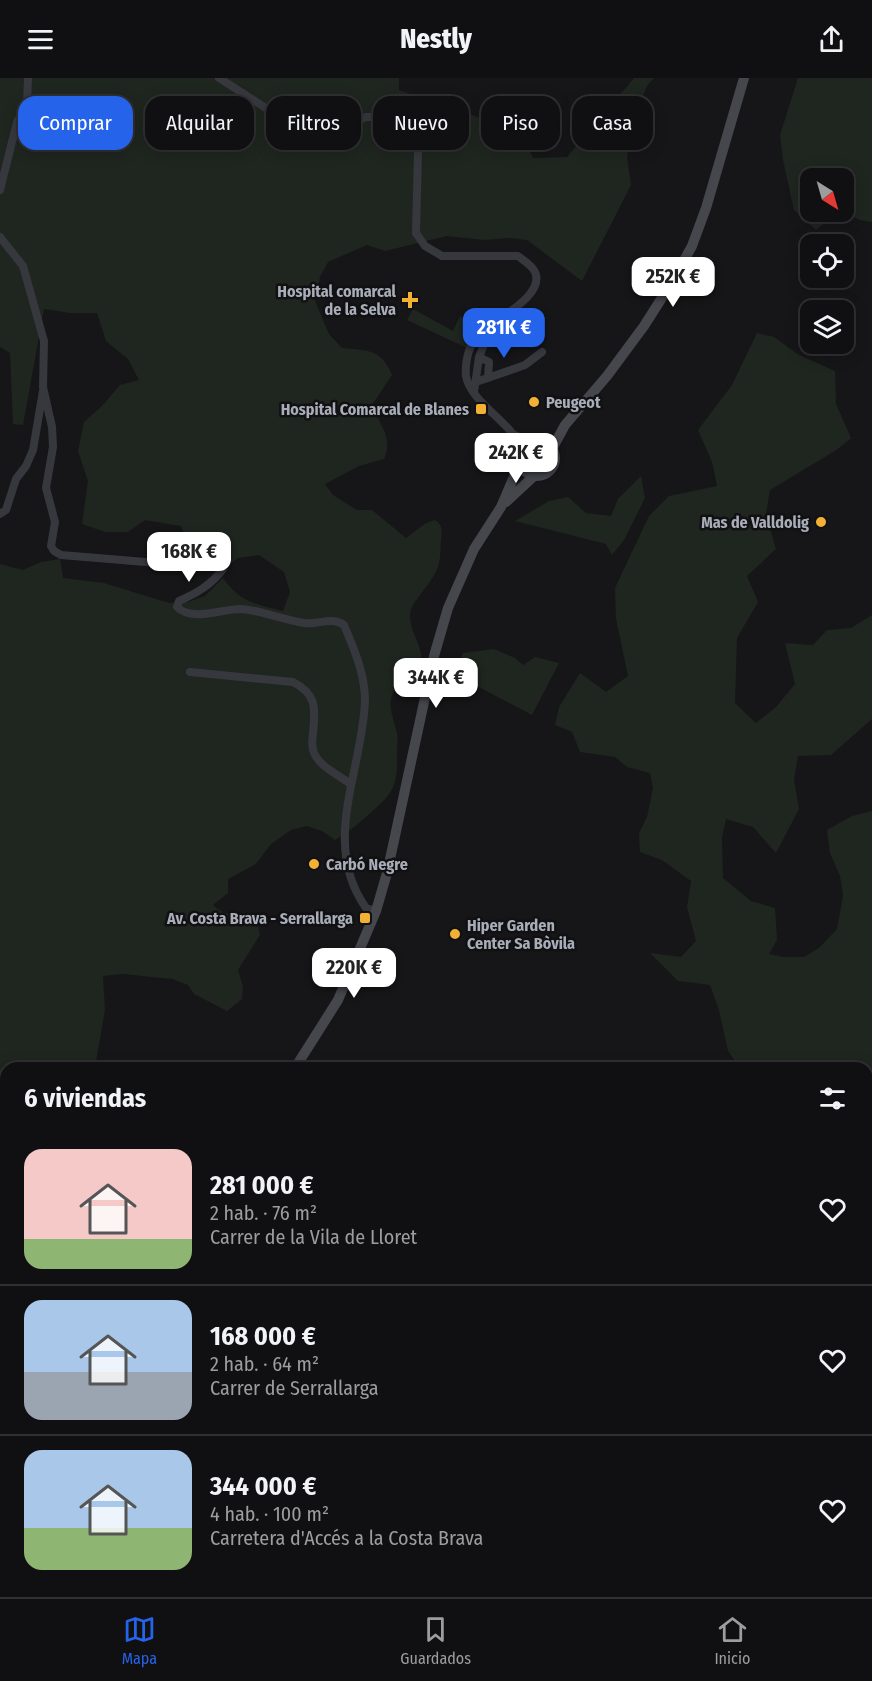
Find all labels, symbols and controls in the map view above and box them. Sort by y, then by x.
icon: menu [24,23,57,56]
text: Nestly [400,23,472,55]
icon: share [815,23,848,56]
chip: Comprar [18,96,133,150]
chip: Alquilar [145,96,254,150]
chip: Filtros [266,96,361,150]
chip: Nuevo [373,96,469,150]
chip: Piso [481,96,560,150]
chip: Casa [572,96,653,150]
north arrow [800,168,854,222]
map controls [800,168,854,354]
button: locate [800,234,854,288]
pin: 252K € [624,257,722,308]
text: 252K € [646,264,700,288]
place label: Hospital comarcal de la Selva [277,282,397,319]
marker: Hospital comarcal de la Selva [401,291,419,309]
button: layers [800,300,854,354]
pin: 281K € [455,308,553,359]
text: 281K € [477,315,531,339]
place label: Peugeot [546,393,601,412]
marker: Peugeot [527,395,541,409]
place label: Hospital Comarcal de Blanes [281,400,469,419]
marker: Hospital Comarcal de Blanes [474,402,488,416]
pin: 242K € [467,433,565,484]
text: 242K € [489,440,543,464]
place label: Mas de Valldolig [701,513,809,532]
marker: Mas de Valldolig [814,515,828,529]
pin: 168K € [140,532,238,583]
text: 168K € [161,539,217,563]
pin: 344K € [387,658,485,709]
text: 344K € [408,665,464,689]
place label: Carbó Negre [326,855,408,874]
marker: Carbó Negre [307,857,321,871]
place label: Av. Costa Brava - Serrallarga [166,909,353,928]
marker: Av. Costa Brava - Serrallarga [358,911,372,925]
place label: Hiper Garden Center Sa Bòvila [467,916,575,953]
marker: Hiper Garden Center Sa Bòvila [448,927,462,941]
pin: 220K € [305,948,403,999]
text: 220K € [326,955,382,979]
icon: filters [816,1082,849,1115]
text: 6 viviendas [24,1083,146,1114]
text: 281 000 € [210,1170,314,1201]
icon: home [72,1173,144,1245]
icon: heart [816,1193,849,1226]
text: 2 hab. · 76 m² [210,1201,317,1225]
text: Carrer de la Vila de Lloret [210,1225,417,1249]
text: 168 000 € [210,1321,316,1352]
icon: home [72,1324,144,1396]
icon: heart [816,1344,849,1377]
text: 2 hab. · 64 m² [210,1352,319,1376]
text: Carrer de Serrallarga [210,1376,379,1400]
text: 344 000 € [210,1471,316,1502]
icon: home [72,1474,144,1546]
icon: heart [816,1494,849,1527]
text: 4 hab. · 100 m² [210,1502,329,1526]
text: Carretera d'Accés a la Costa Brava [210,1526,483,1550]
tab: Mapa [122,1613,157,1668]
tab: Guardados [400,1613,471,1668]
tab: Inicio [714,1613,750,1668]

